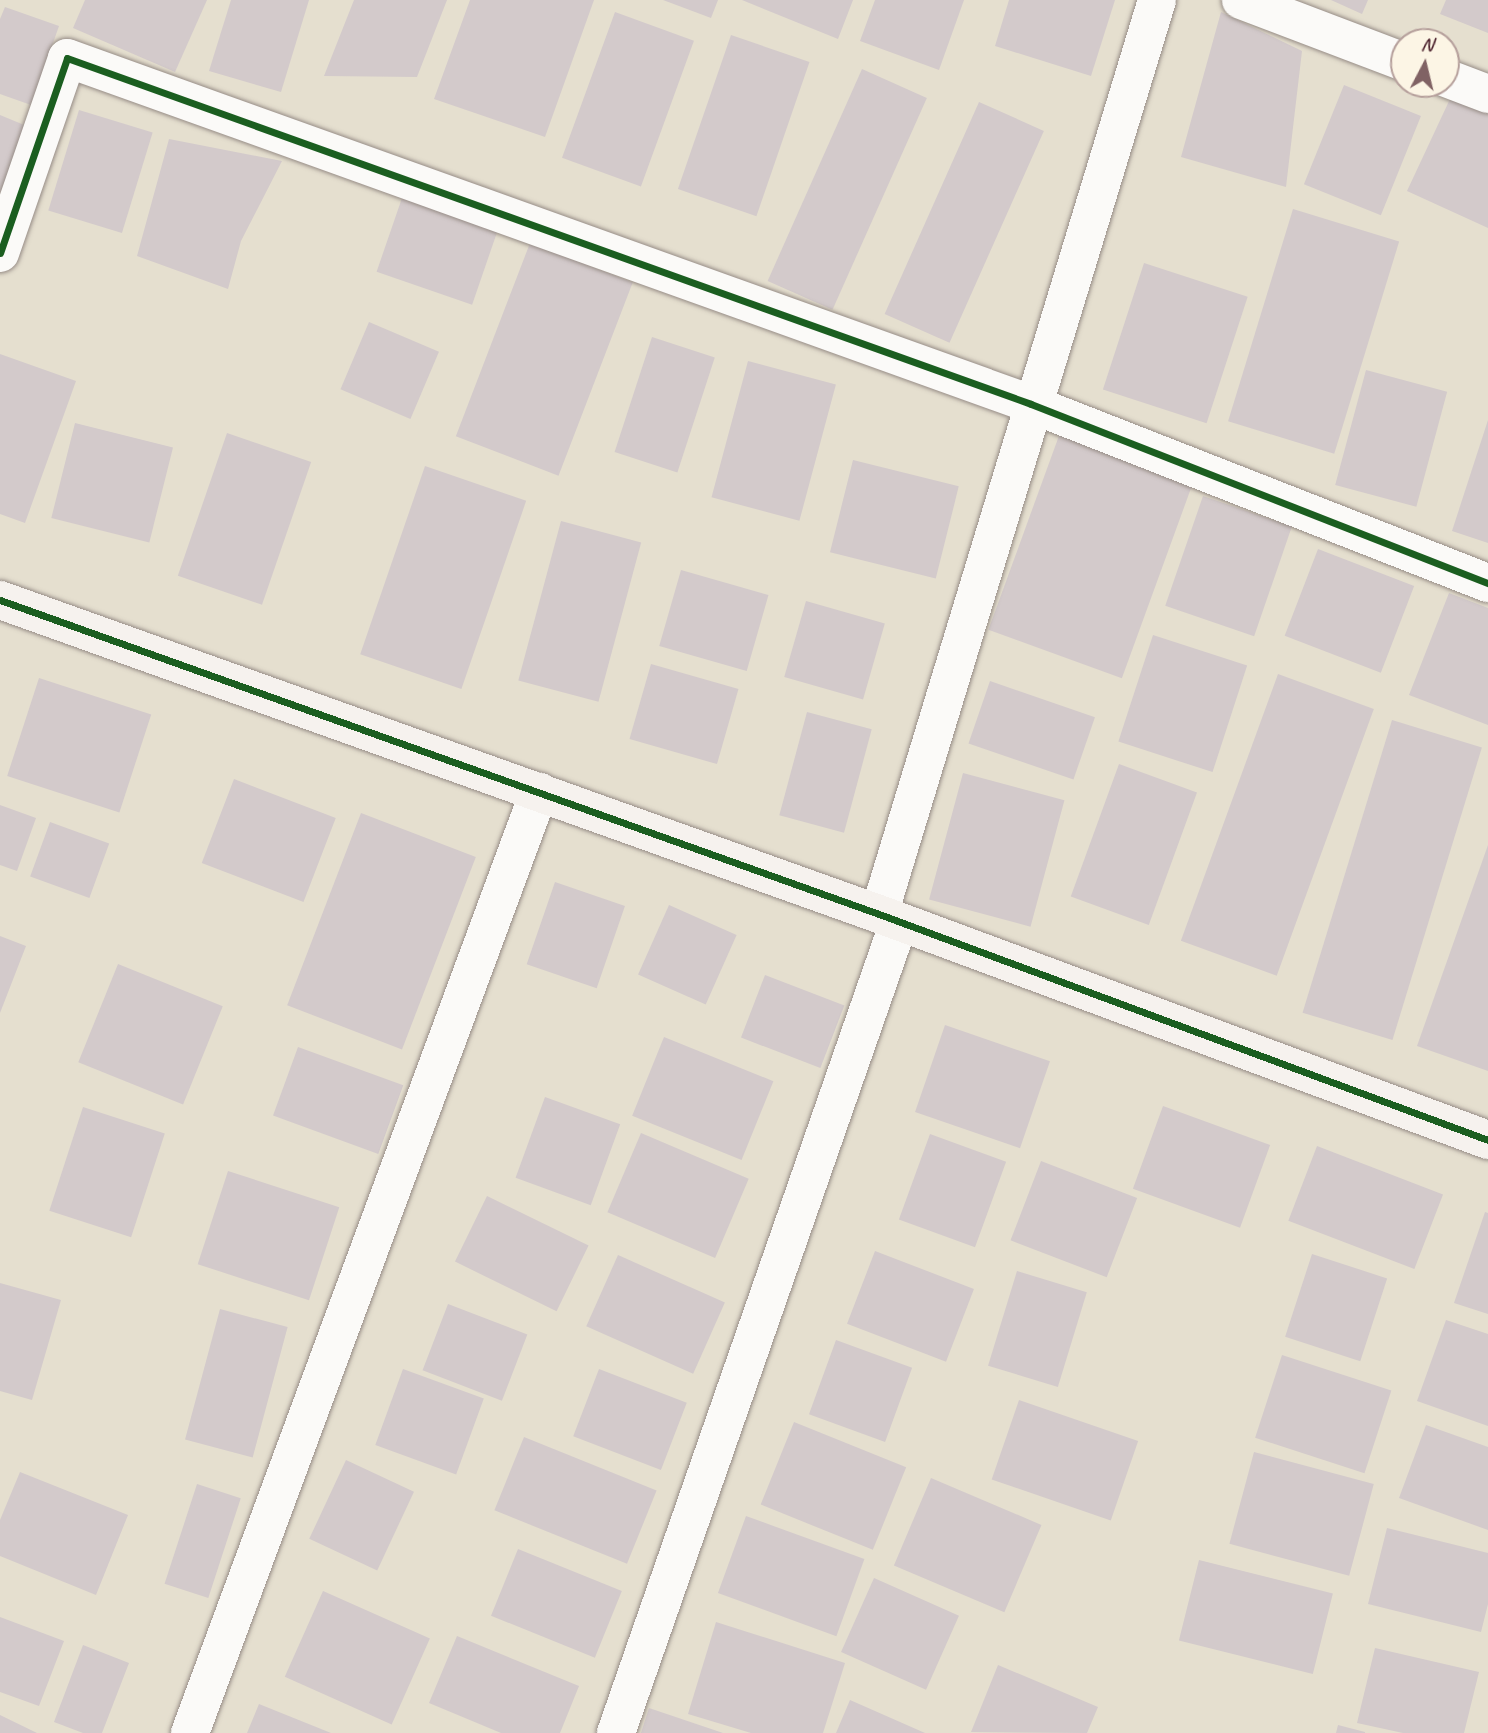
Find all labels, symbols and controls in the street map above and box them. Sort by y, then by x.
north arrow [1390,28,1460,98]
text: N [1420,32,1435,57]

